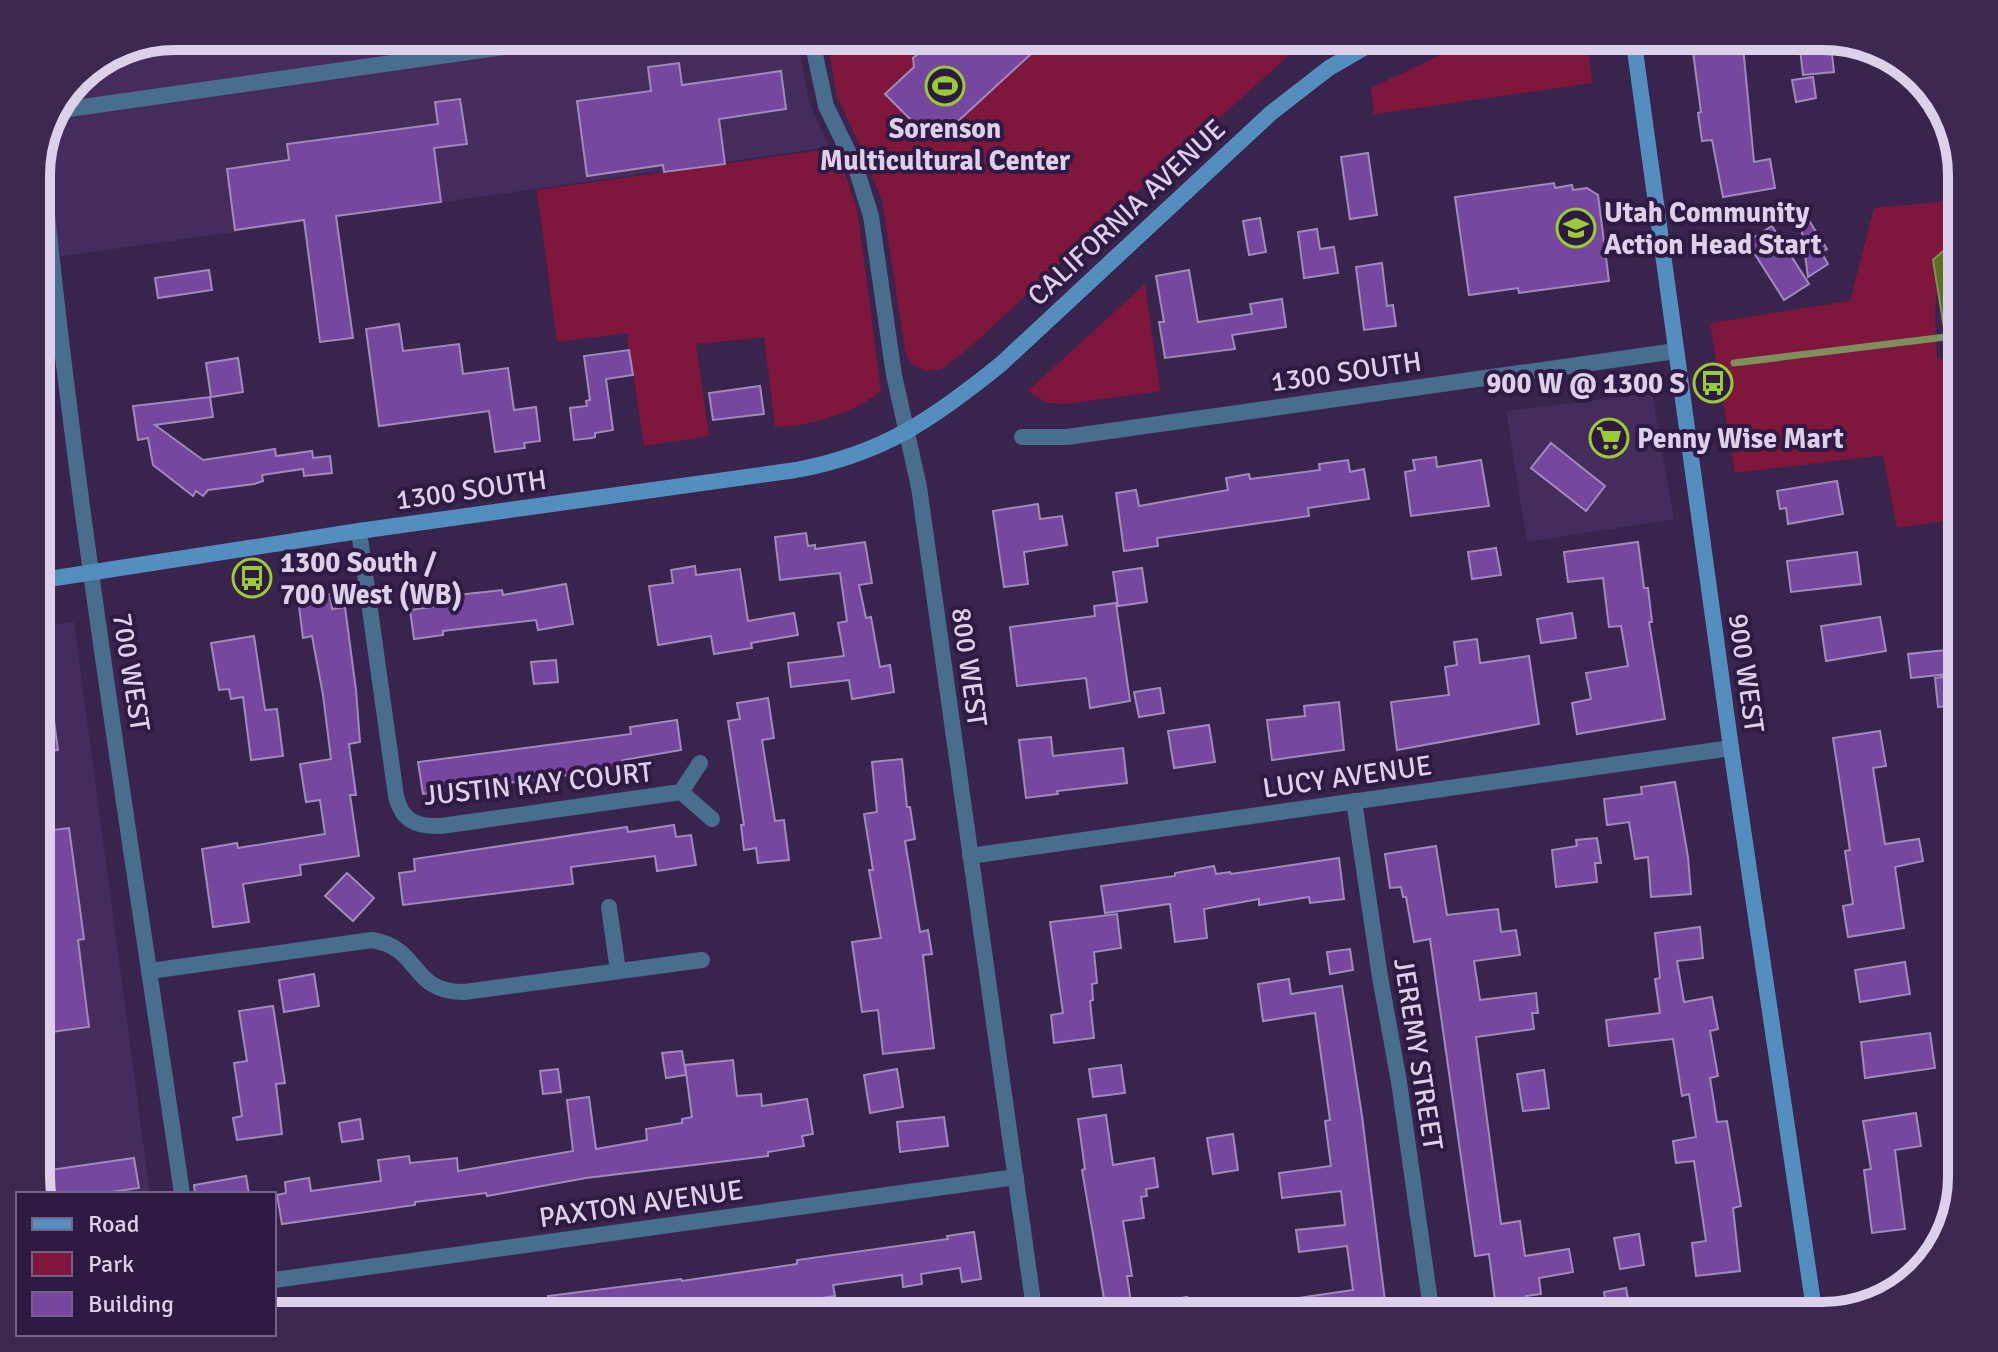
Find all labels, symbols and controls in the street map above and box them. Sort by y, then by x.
sports icon: Sorenson Multicultural Center [924,65,966,107]
place label: Sorenson Multicultural Center [820,112,1071,178]
street label: CALIFORNIA AVENUE [1021,112,1233,313]
place label: Utah Community Action Head Start [1604,196,1822,262]
school or university icon: Utah Community Action Head Start [1555,207,1597,249]
street label: 1300 SOUTH [1269,345,1424,399]
bus stop icon: 900 W @ 1300 S [1692,362,1734,404]
place label: 900 W @ 1300 S [1486,367,1685,401]
supermarket icon: Penny Wise Mart [1588,417,1630,459]
place label: Penny Wise Mart [1637,422,1844,456]
street label: 1300 SOUTH [394,463,549,517]
place label: 1300 South / 700 West (WB) [280,546,462,612]
bus stop icon: 1300 South / 700 West (WB) [231,557,273,599]
street label: 800 WEST [944,605,994,729]
street label: 700 WEST [105,610,157,734]
street label: 900 WEST [1721,611,1771,735]
street label: LUCY AVENUE [1260,748,1434,806]
street label: JUSTIN KAY COURT [422,755,654,813]
street label: JEREMY STREET [1386,956,1450,1153]
street label: PAXTON AVENUE [537,1173,745,1235]
legend [16,1192,276,1336]
text: Road [88,1209,139,1239]
text: Park [88,1249,134,1279]
text: Building [88,1289,174,1319]

